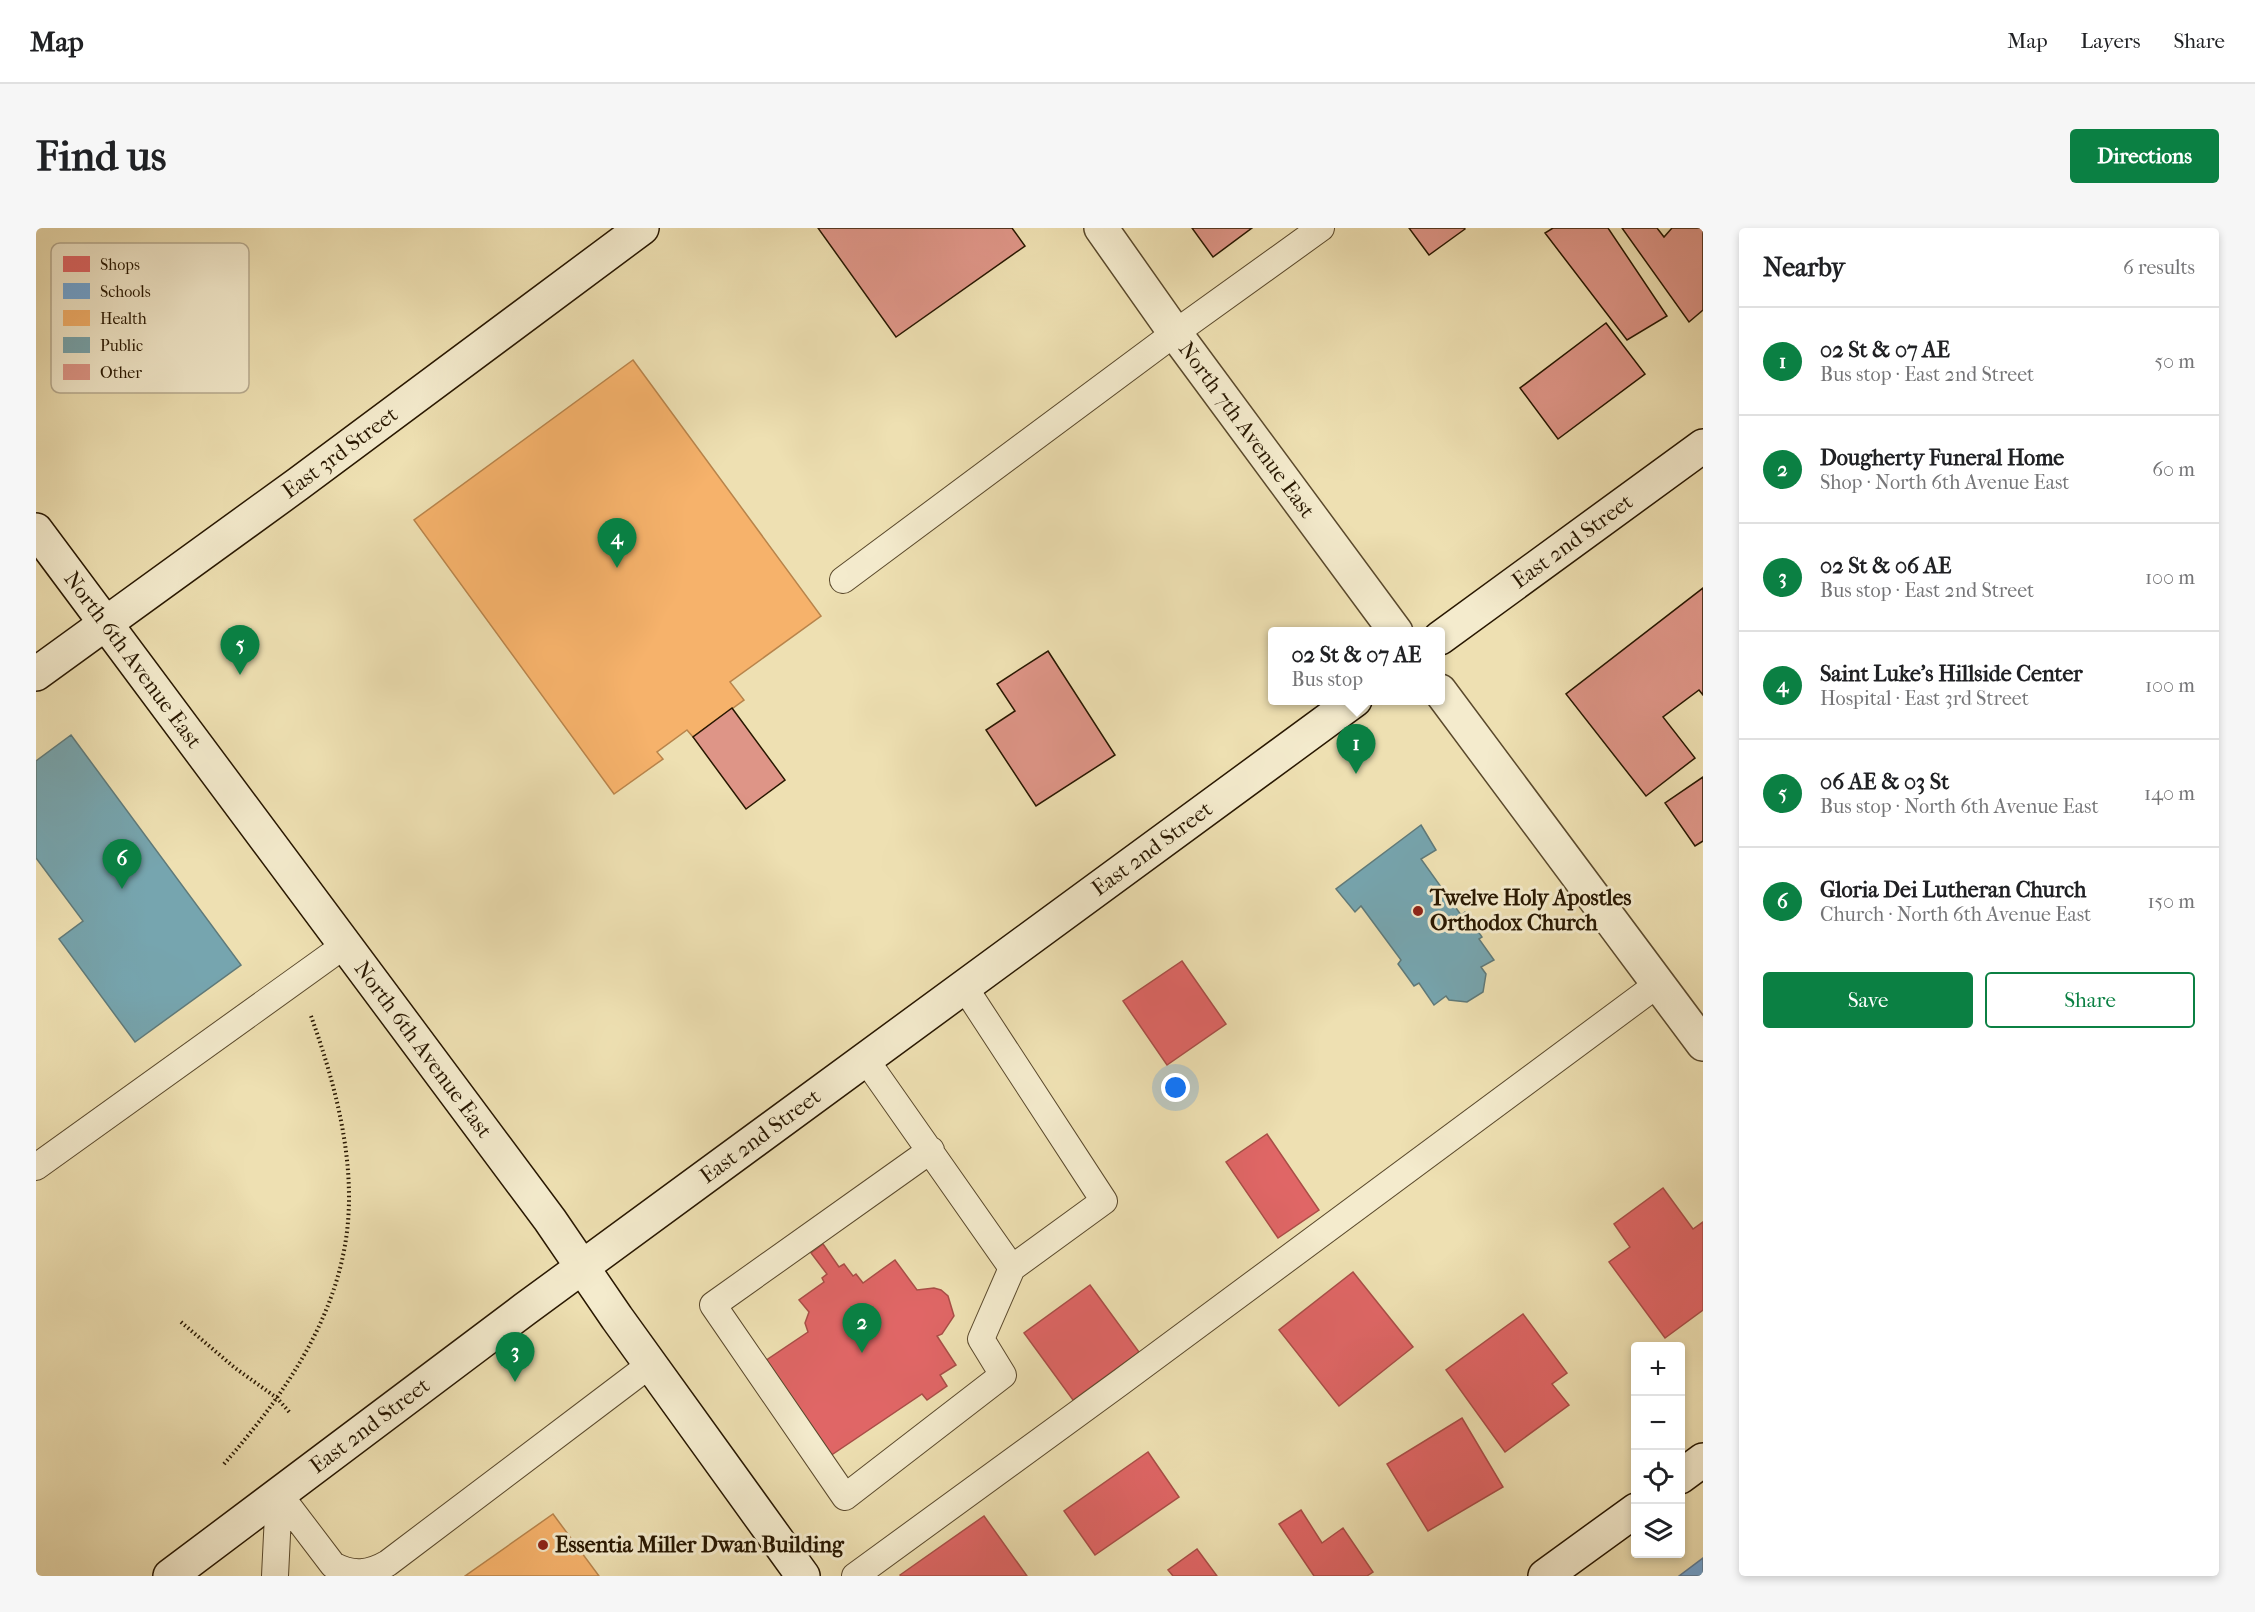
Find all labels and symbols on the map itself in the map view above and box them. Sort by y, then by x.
legend [51,243,249,393]
text: Shops [100,255,140,274]
text: Schools [100,282,151,301]
text: Health [100,309,147,328]
text: Public [100,336,143,355]
street label: North 7th Avenue East [1173,337,1320,523]
text: Other [100,363,142,382]
street label: East 3rd Street [277,401,403,504]
street label: East 2nd Street [1507,489,1638,594]
pin: 4 [598,518,636,568]
street label: North 6th Avenue East [58,566,207,754]
pin: 5 [220,626,260,675]
pin: 1 [1336,724,1376,774]
street label: East 2nd Street [1087,796,1218,902]
pin: 6 [102,840,142,889]
place label: Twelve Holy Apostles Orthodox Church [1429,885,1632,936]
marker: Twelve Holy Apostles Orthodox Church [1411,904,1425,918]
street label: North 6th Avenue East [349,956,498,1143]
your location [1161,1073,1190,1102]
street label: East 2nd Street [695,1083,826,1189]
pin: 2 [842,1304,882,1353]
pin: 3 [496,1332,534,1382]
street label: East 2nd Street [305,1372,435,1479]
place label: Essentia Miller Dwan Building [555,1532,845,1558]
marker: Essentia Miller Dwan Building [536,1538,550,1552]

